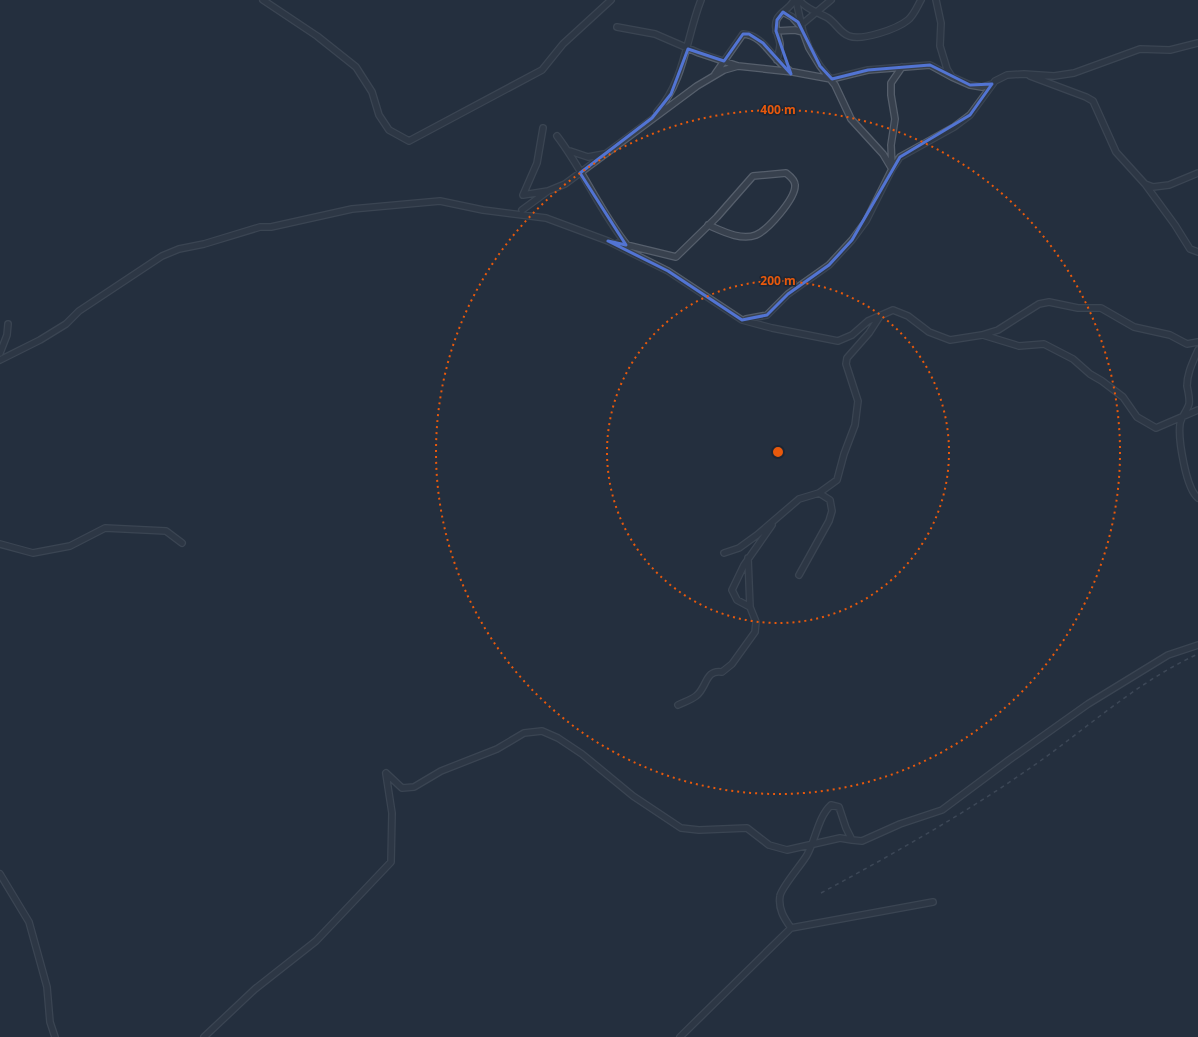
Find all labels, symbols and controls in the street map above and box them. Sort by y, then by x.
text: 400 m [760,101,796,118]
text: 200 m [760,272,796,289]
centre of rings [771,445,785,459]

